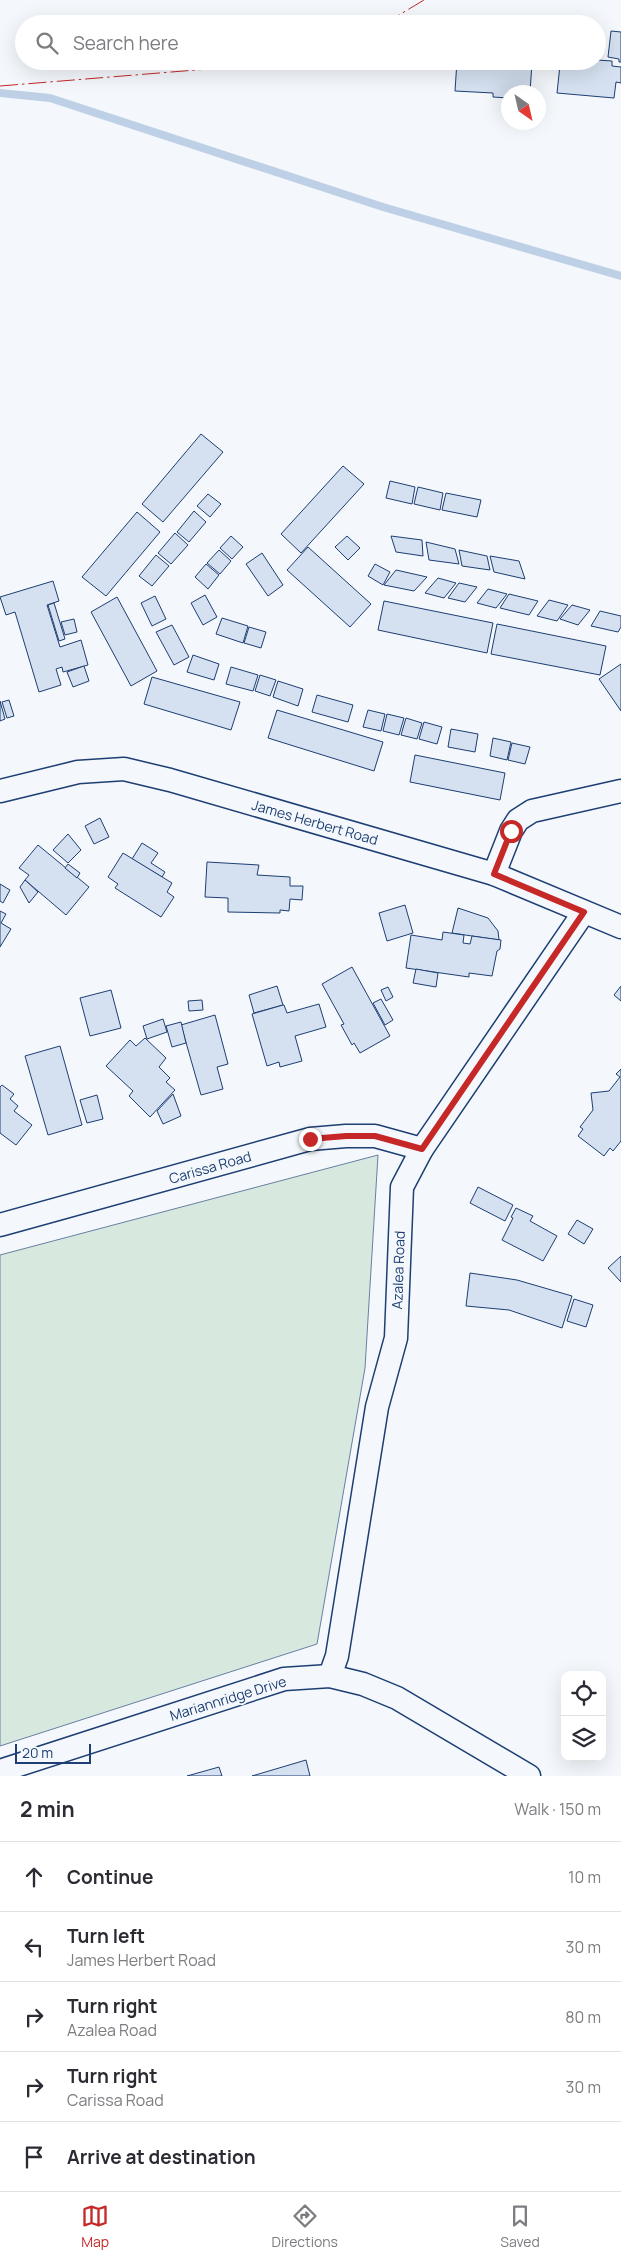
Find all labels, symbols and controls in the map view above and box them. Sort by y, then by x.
search box [15,15,606,70]
icon: search [33,29,61,57]
text: Search here [73,30,179,56]
north arrow [501,85,546,130]
street label: James Herbert Road [250,795,380,849]
route start [500,820,523,843]
route end [299,1128,322,1151]
street label: Carissa Road [167,1146,253,1188]
street label: Azalea Road [387,1230,409,1310]
street label: Mariannridge Drive [167,1671,289,1725]
map controls [561,1671,606,1761]
button: locate [561,1671,606,1716]
button: layers [561,1716,606,1761]
scale bar [15,1741,91,1764]
text: 20 m [22,1743,53,1762]
text: 2 min [20,1795,75,1823]
text: Walk · 150 m [514,1798,601,1820]
icon: ahead [20,1863,48,1891]
text: Continue [67,1864,153,1890]
text: 10 m [568,1866,601,1888]
text: Turn left [67,1923,145,1949]
icon: left [20,1933,48,1961]
text: 30 m [566,1936,601,1958]
text: James Herbert Road [67,1949,216,1971]
text: Turn right [67,1993,157,2019]
icon: right [20,2003,48,2031]
text: 80 m [565,2006,601,2028]
text: Azalea Road [67,2019,157,2041]
text: Turn right [67,2063,157,2089]
icon: right [20,2073,48,2101]
text: 30 m [566,2076,601,2098]
text: Carissa Road [67,2089,164,2111]
icon: arrive [20,2143,48,2171]
text: Arrive at destination [67,2144,256,2170]
tab: Map [81,2202,109,2251]
tab: Directions [272,2202,338,2251]
tab: Saved [500,2202,540,2251]

